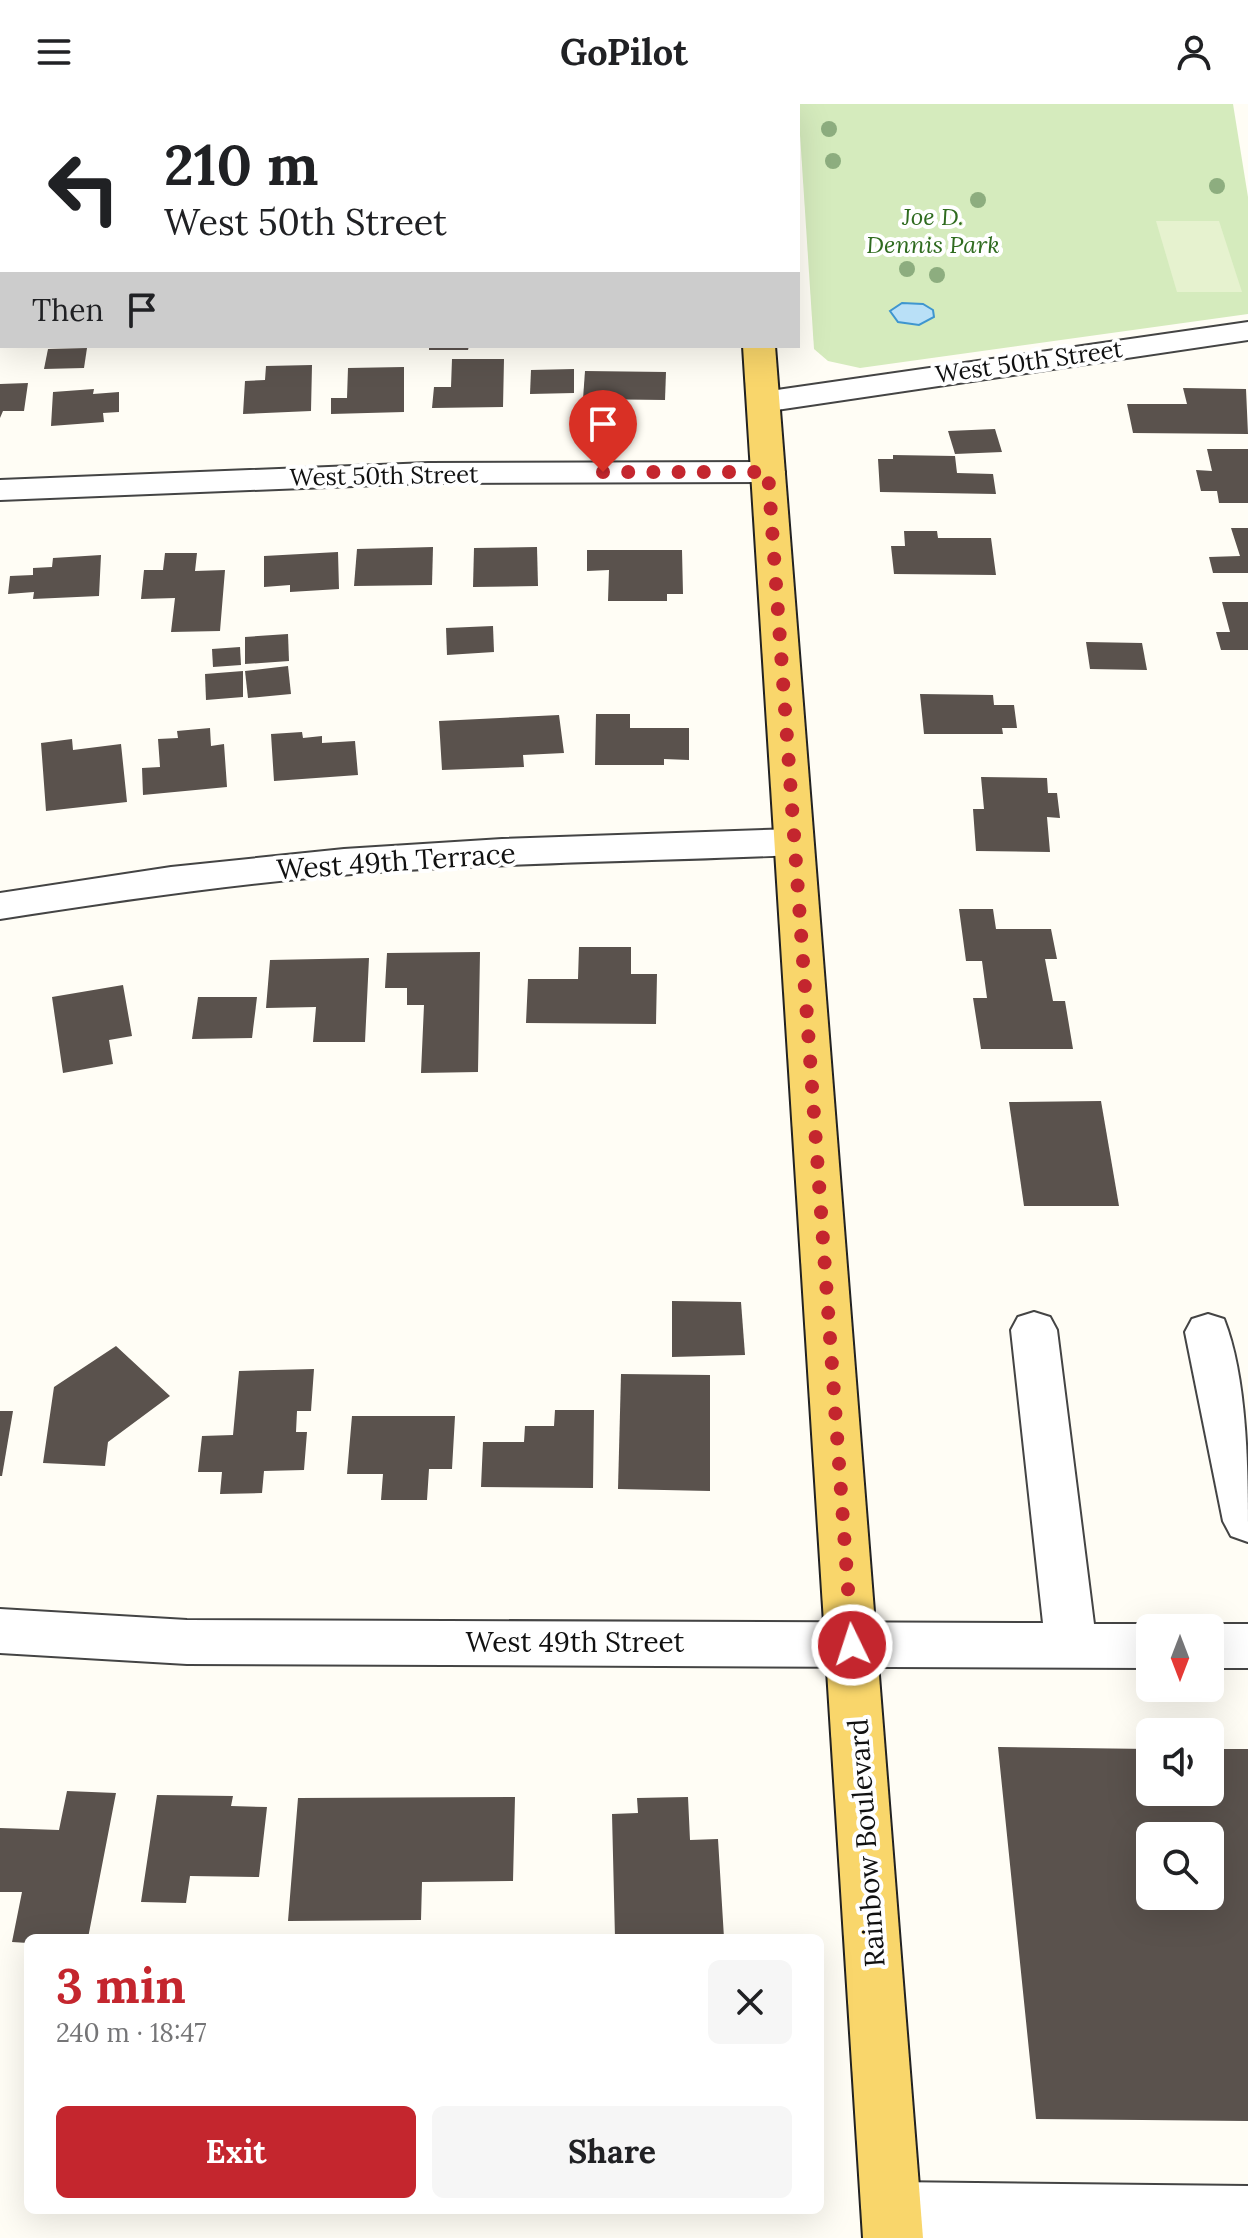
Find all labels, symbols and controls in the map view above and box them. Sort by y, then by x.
text: GoPilot [560,29,688,75]
icon: menu [32,30,76,74]
icon: person [1172,30,1216,74]
text: 210 m [164,129,318,200]
icon: left [32,136,136,240]
text: West 50th Street [164,199,447,245]
park label: Joe D. Dennis Park [866,201,1000,260]
icon: arrive [120,288,164,332]
text: Then [32,291,104,329]
street label: West 50th Street [933,333,1125,390]
pin [569,390,637,472]
icon: arrive [581,402,625,446]
street label: West 50th Street [289,458,479,493]
street label: West 49th Terrace [275,835,517,887]
position arrow [810,1603,894,1687]
north arrow [1136,1614,1224,1702]
map controls [1136,1614,1224,1910]
street label: West 49th Street [466,1624,685,1660]
street label: Rainbow Boulevard [839,1717,893,1969]
button: sound [1136,1718,1224,1806]
button: search [1136,1822,1224,1910]
text: 3 min [56,1955,186,2016]
button: close [708,1960,792,2044]
text: 240 m · 18:47 [56,2016,207,2049]
button: Exit [56,2106,416,2198]
button: Share [432,2106,792,2198]

